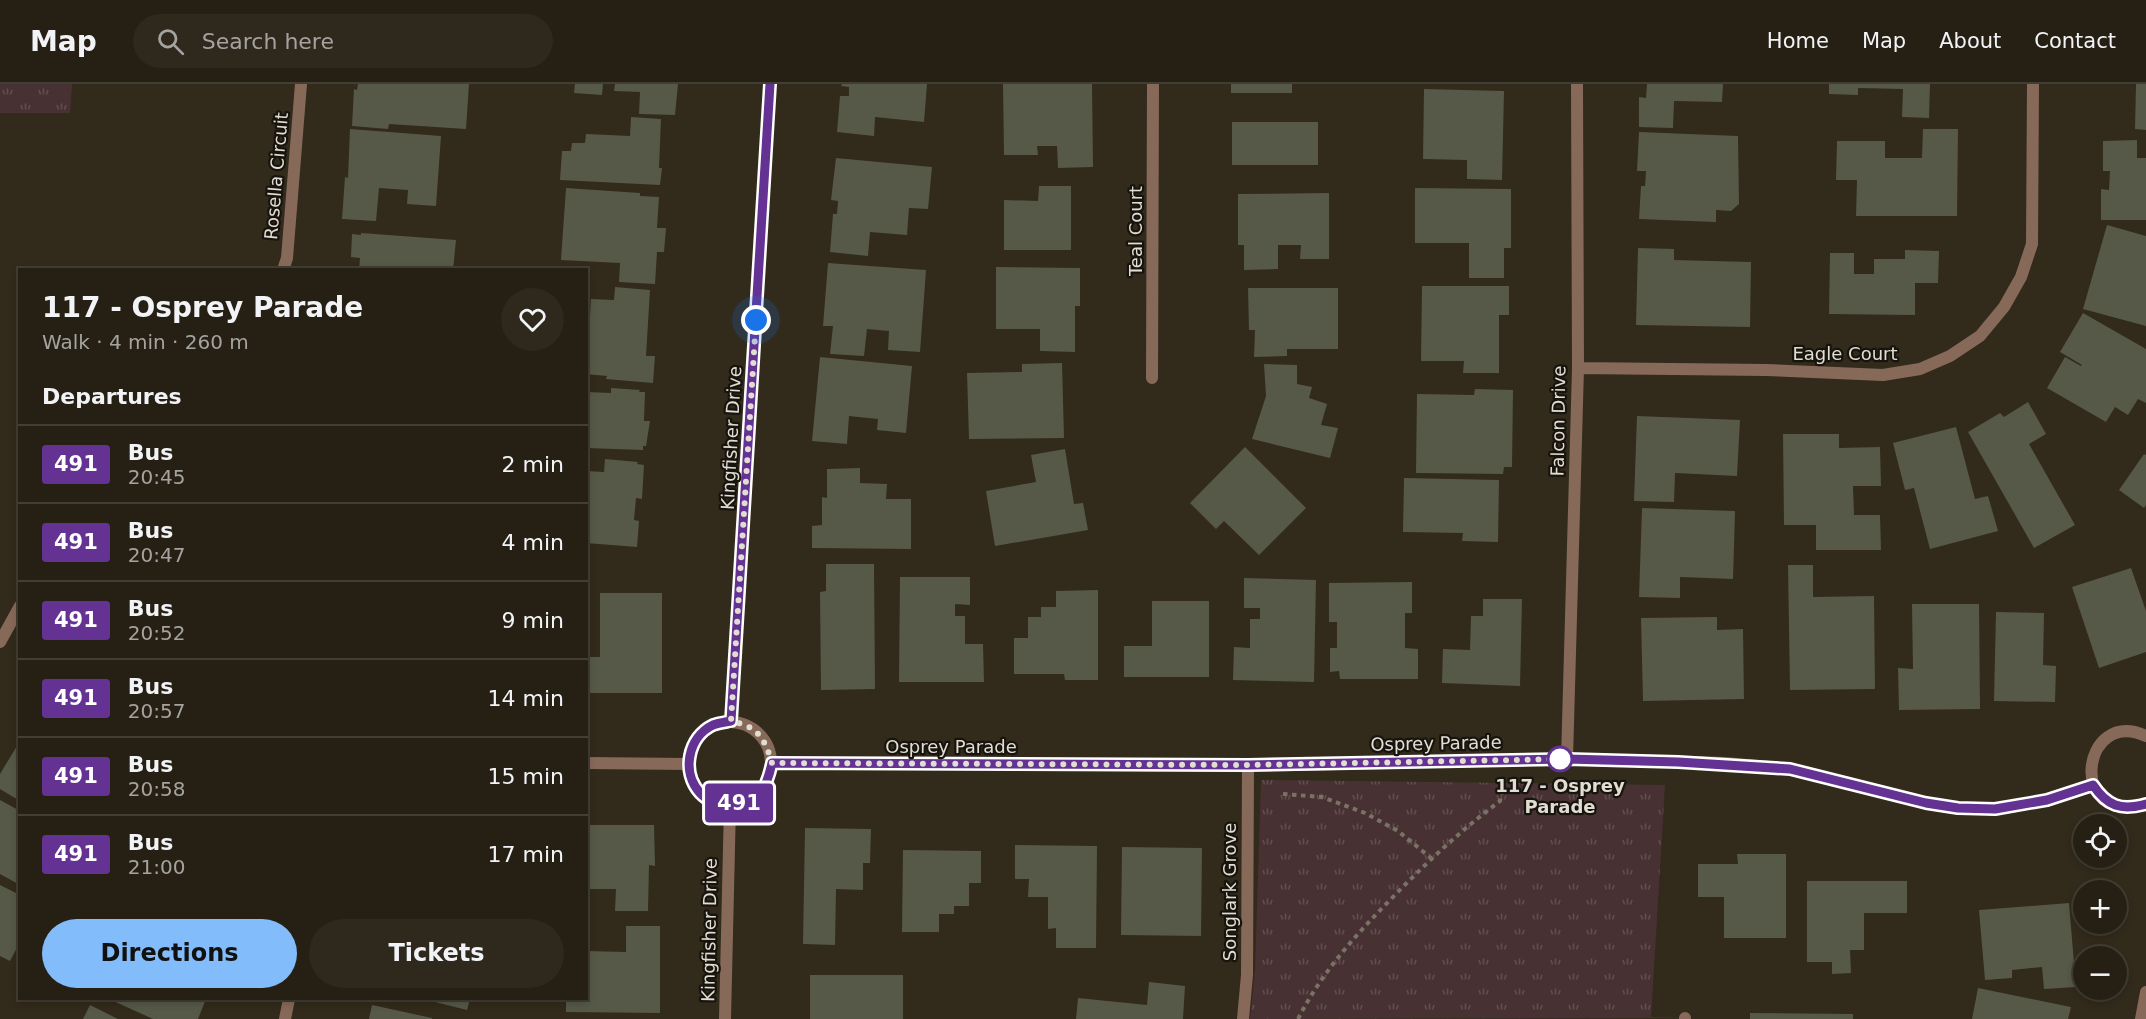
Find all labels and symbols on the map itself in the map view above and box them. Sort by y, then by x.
street label: Rosella Circuit [260,111,292,241]
street label: Teal Court [1125,186,1146,277]
your location [741,305,771,335]
street label: Eagle Court [1792,343,1898,364]
street label: Falcon Drive [1547,365,1569,477]
street label: Kingfisher Drive [717,366,745,510]
street label: Osprey Parade [1370,731,1502,755]
street label: Osprey Parade [885,736,1017,757]
marker: 117 - Osprey Parade [1547,746,1573,772]
place label: 117 - Osprey Parade [1495,775,1625,817]
line badge: 491 [704,784,774,822]
street label: Songlark Grove [1219,823,1240,961]
street label: Kingfisher Drive [697,858,721,1002]

